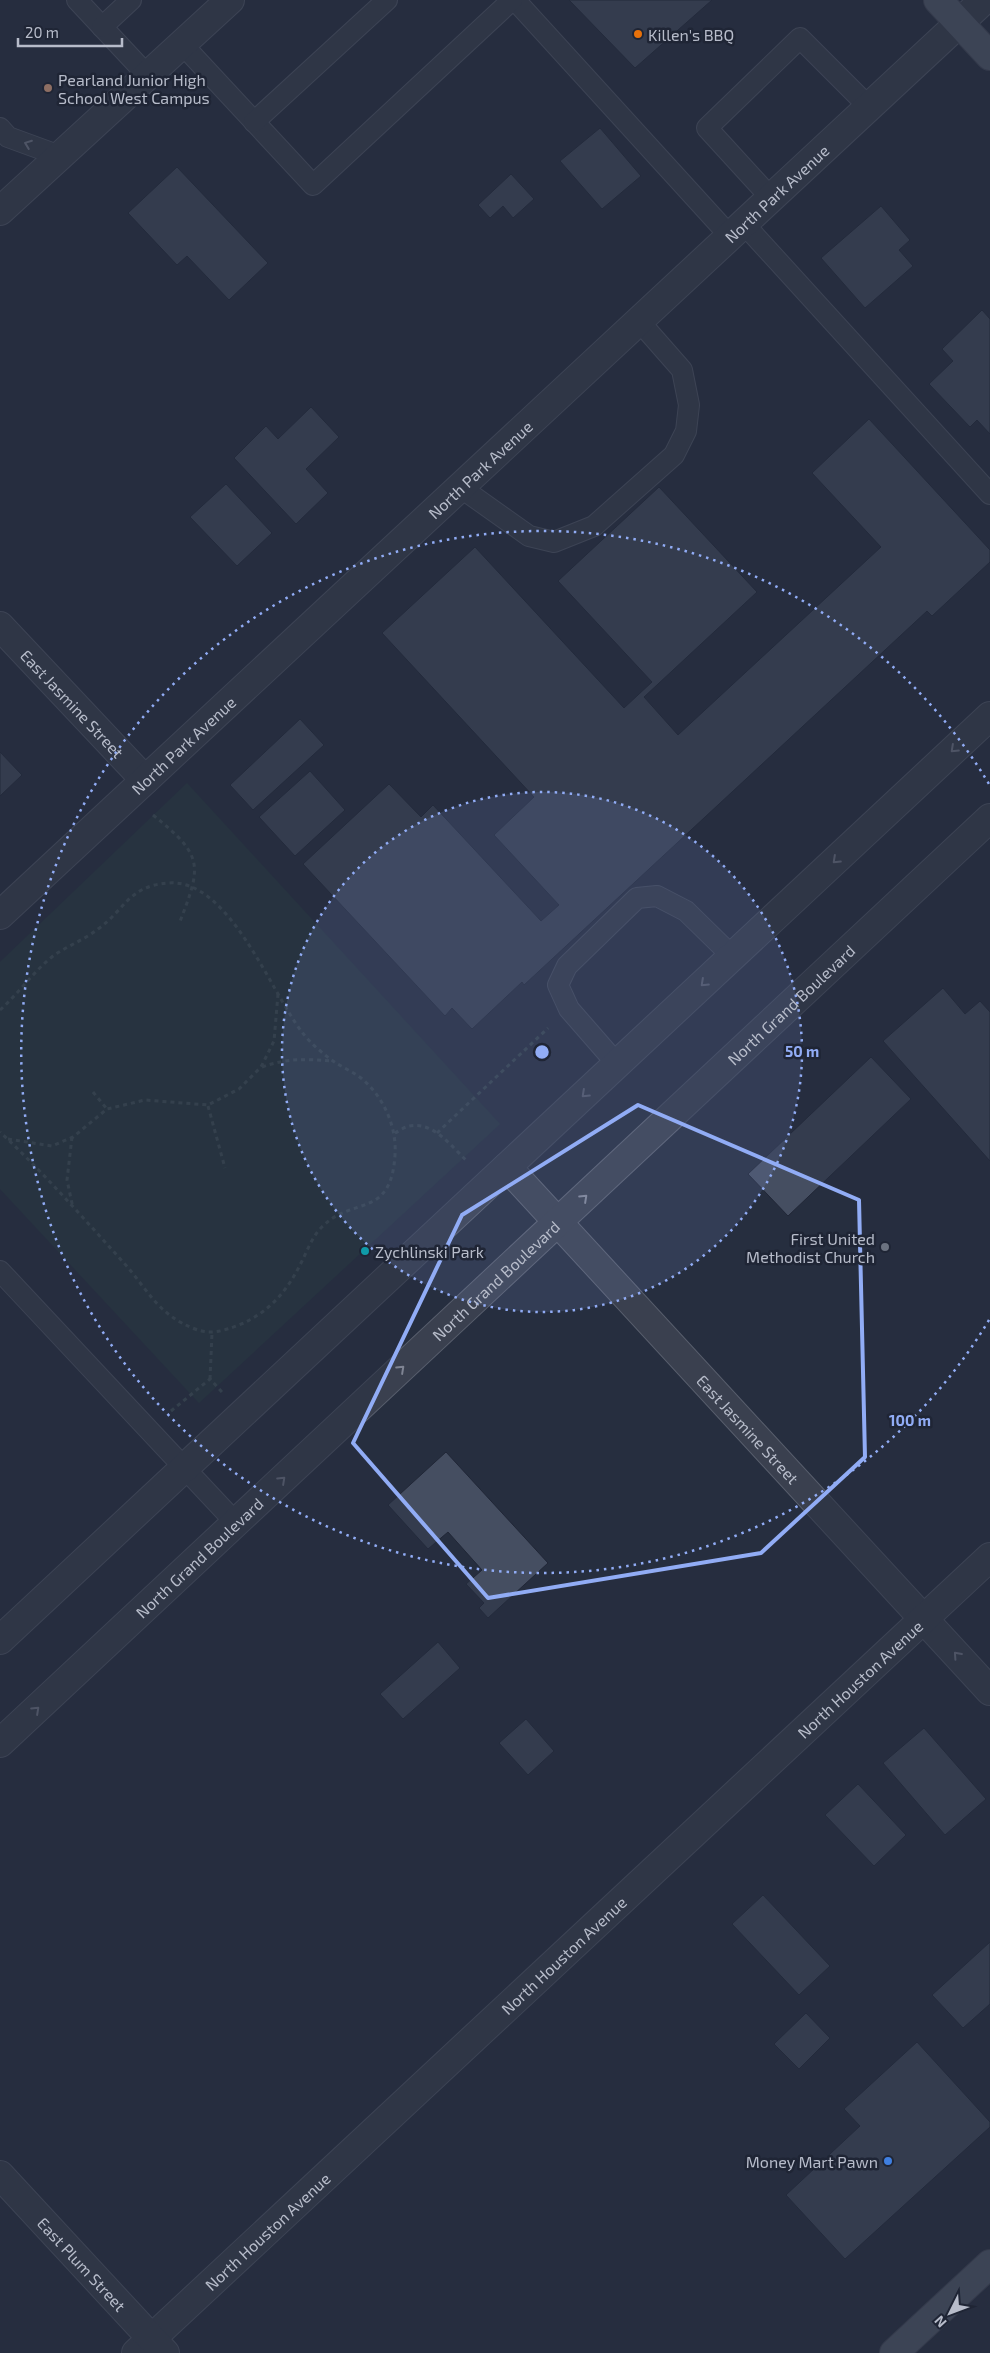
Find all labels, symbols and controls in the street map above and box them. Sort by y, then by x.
scale bar [18,15,121,47]
text: 20 m [25,23,59,41]
place label: Killen's BBQ [648,25,734,45]
marker: Killen's BBQ [632,28,644,40]
place label: Pearland Junior High School West Campus [58,70,210,107]
marker: Pearland Junior High School West Campus [42,82,54,94]
one-way arrow [25,140,33,150]
street label: North Park Avenue [720,140,832,246]
street label: North Park Avenue [424,416,536,522]
street label: East Jasmine Street [17,645,128,761]
street label: North Park Avenue [127,692,239,798]
one-way arrow [951,743,960,752]
one-way arrow [832,854,841,863]
street label: North Grand Boulevard [723,940,858,1068]
one-way arrow [701,977,710,986]
text: 50 m [785,1042,819,1060]
centre of rings [533,1043,551,1061]
one-way arrow [582,1088,591,1097]
one-way arrow [578,1195,587,1204]
street label: North Grand Boulevard [428,1216,563,1344]
place label: First United Methodist Church [746,1229,875,1266]
marker: First United Methodist Church [879,1241,891,1253]
place label: Zychlinski Park [375,1242,484,1261]
marker: Zychlinski Park [359,1245,371,1257]
one-way arrow [395,1366,404,1375]
street label: East Jasmine Street [693,1370,803,1487]
text: 100 m [889,1411,931,1429]
one-way arrow [277,1477,286,1486]
street label: North Grand Boulevard [131,1493,266,1621]
street label: North Houston Avenue [793,1616,926,1742]
one-way arrow [954,1652,963,1661]
one-way arrow [30,1707,39,1716]
street label: North Houston Avenue [497,1892,630,2018]
place label: Money Mart Pawn [746,2152,878,2171]
marker: Money Mart Pawn [882,2155,894,2167]
street label: North Houston Avenue [200,2168,333,2294]
street label: East Plum Street [34,2213,130,2315]
north arrow [925,2288,975,2338]
text: N [930,2313,950,2331]

